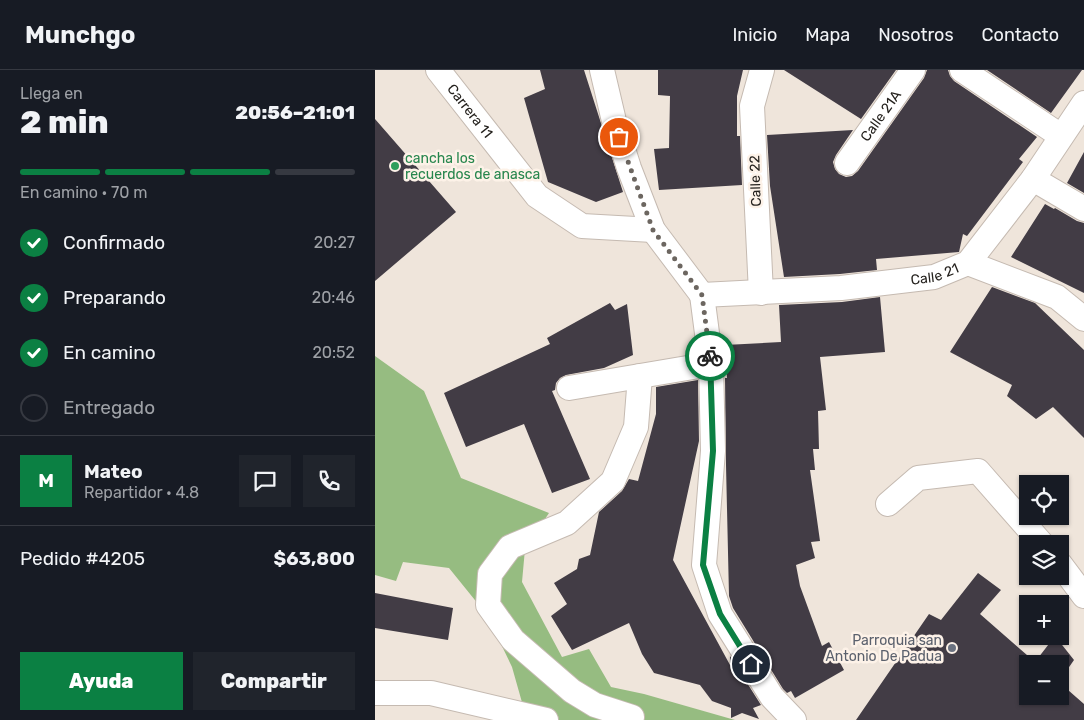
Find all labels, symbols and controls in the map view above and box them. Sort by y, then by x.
text: Munchgo [25,21,135,49]
text: Inicio [732,24,777,46]
text: Mapa [805,24,850,46]
text: Nosotros [878,24,954,46]
text: Contacto [982,24,1059,46]
street label: Carrera 11 [443,81,496,142]
text: Llega en [20,84,83,103]
street label: Calle 21A [857,87,905,145]
text: 20:56–21:01 [235,101,355,124]
text: 2 min [20,103,109,141]
pin [598,116,640,158]
icon: bag [605,123,633,151]
place label: cancha los recuerdos de anasca [405,150,540,183]
street label: Calle 22 [746,155,765,207]
marker: cancha los recuerdos de anasca [389,160,401,172]
text: En camino · 70 m [20,183,148,202]
icon: check [20,229,48,257]
text: Confirmado [63,231,165,254]
text: 20:27 [314,233,355,252]
street label: Calle 21 [910,260,961,289]
icon: check [20,284,48,312]
text: Preparando [63,286,166,309]
text: 20:46 [312,288,355,307]
courier [685,331,735,381]
icon: check [20,339,48,367]
text: En camino [63,341,156,364]
icon: bike [696,342,724,370]
text: 20:52 [312,343,355,362]
text: Entregado [63,396,155,419]
button: chat [239,455,291,507]
button: phone [303,455,355,507]
text: Mateo [84,460,143,483]
text: M [38,469,54,492]
map controls [1019,475,1069,705]
button: locate [1019,475,1069,525]
text: Repartidor · 4.8 [84,483,199,502]
button: layers [1019,535,1069,585]
text: Pedido #4205 [20,547,145,570]
text: $63,800 [274,547,355,570]
button: + [1019,595,1069,645]
place label: Parroquia san Antonio De Padua [825,632,942,665]
marker: Parroquia san Antonio De Padua [946,642,958,654]
pin [730,643,772,685]
icon: home [737,650,765,678]
button: Ayuda [20,652,183,710]
button: Compartir [193,652,355,710]
button: − [1019,655,1069,705]

